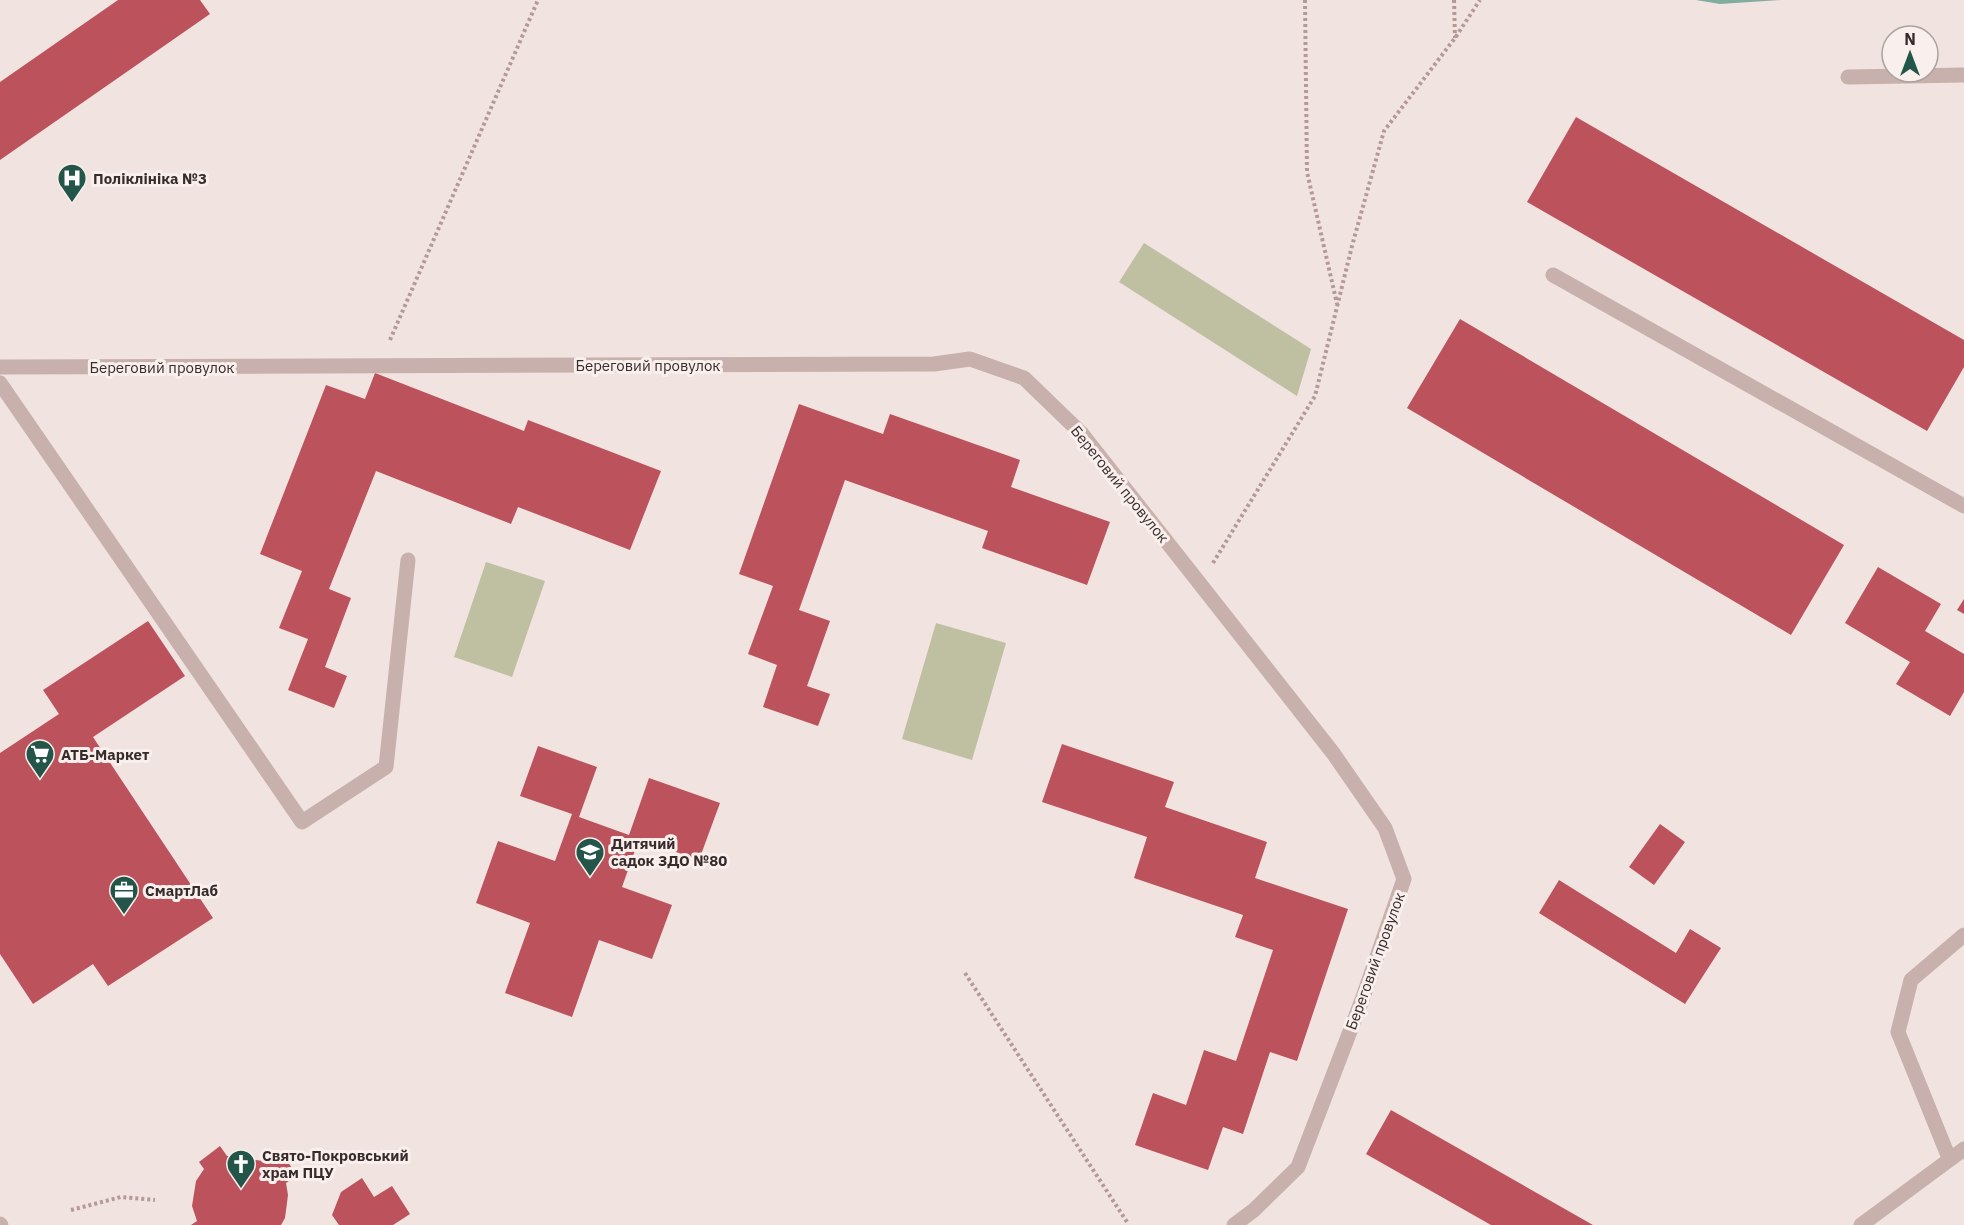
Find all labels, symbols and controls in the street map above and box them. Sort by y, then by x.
north arrow [1880,24,1940,84]
text: N [1904,29,1916,49]
hospital icon: Поліклініка №3 [56,162,88,204]
place label: Поліклініка №3 [93,169,207,188]
street label: Береговий провулок [575,356,721,375]
street label: Береговий провулок [89,358,235,377]
street label: Береговий провулок [1067,422,1173,546]
supermarket icon: АТБ-Маркет [24,738,56,780]
place label: АТБ-Маркет [61,745,150,764]
place label: Дитячий садок ЗДО №80 [611,834,727,870]
school or university icon: Дитячий садок ЗДО №80 [574,836,606,878]
office icon: СмартЛаб [108,874,140,916]
place label: СмартЛаб [145,881,218,900]
street label: Береговий провулок [1341,890,1409,1032]
place label: Свято-Покровський храм ПЦУ [262,1146,409,1182]
church icon: Свято-Покровський храм ПЦУ [225,1148,257,1190]

